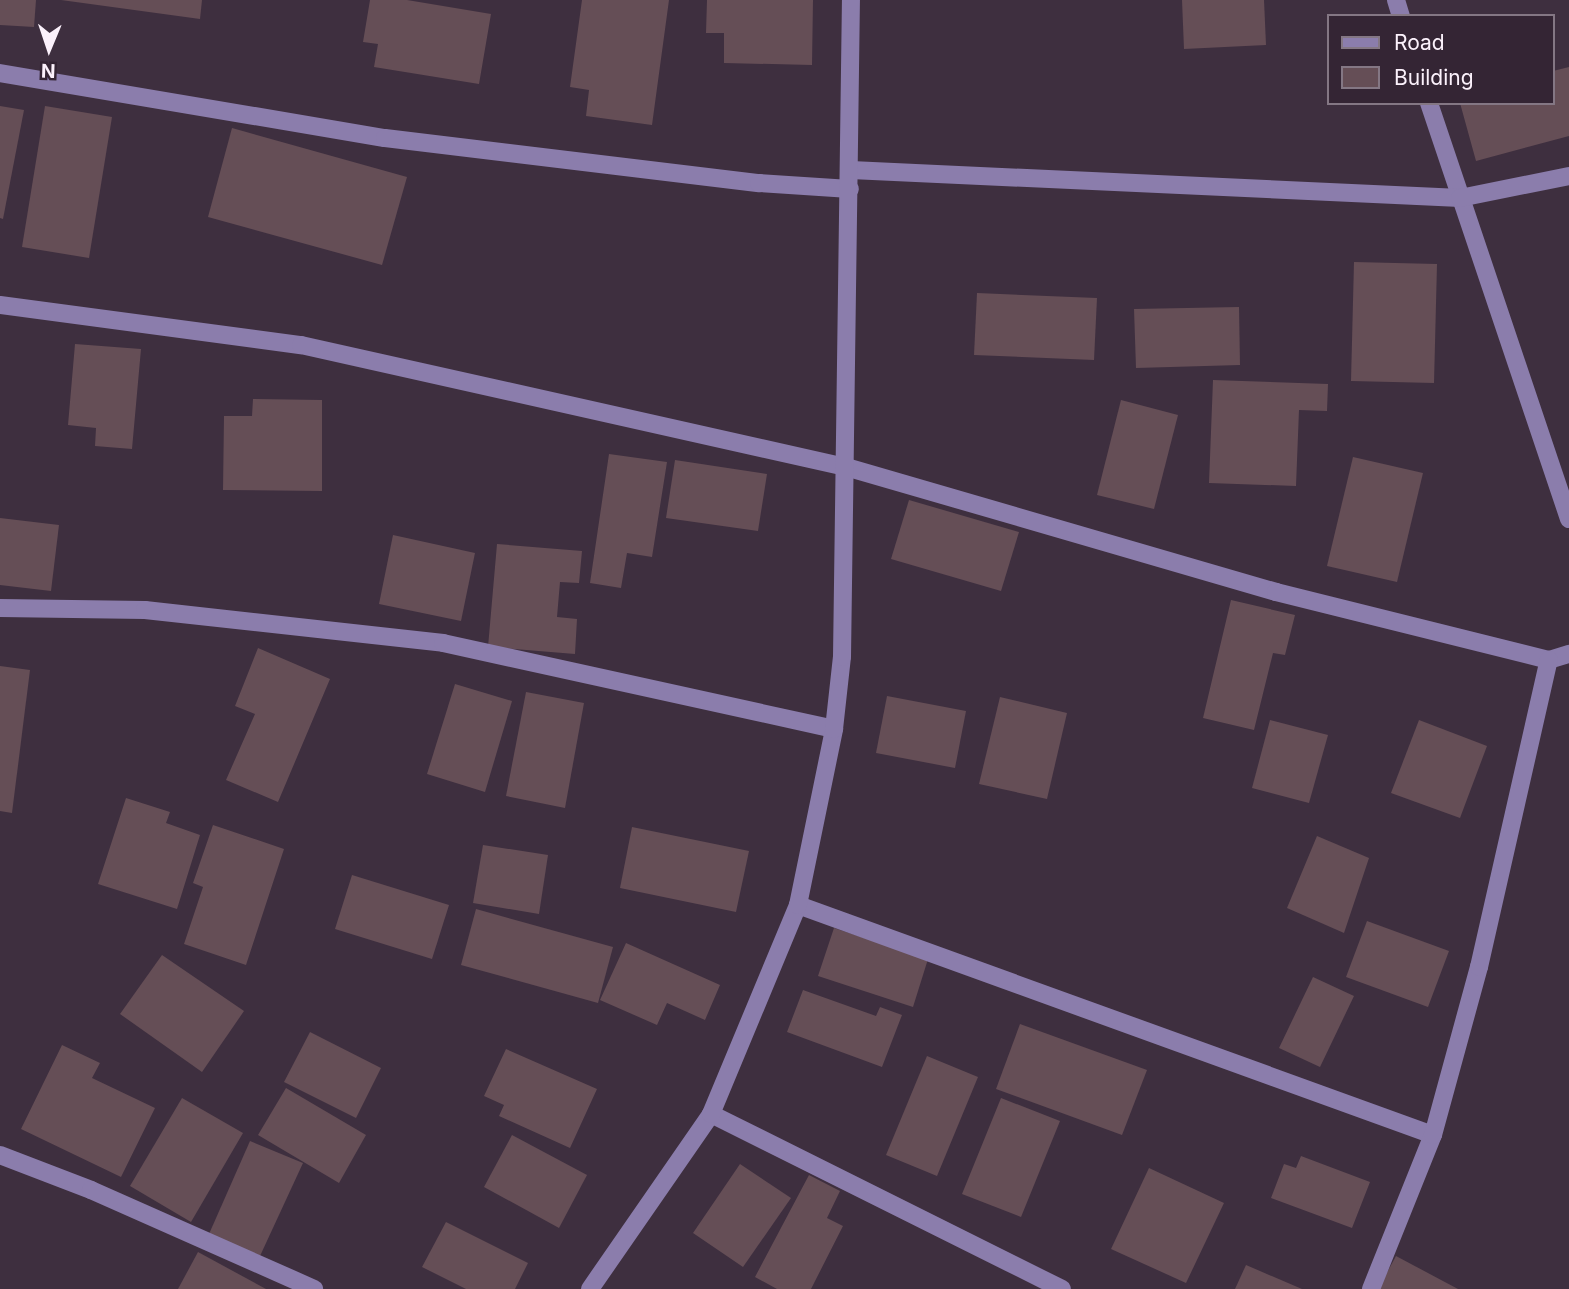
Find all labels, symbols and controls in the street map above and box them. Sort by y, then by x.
north arrow [14,14,84,84]
legend [1328,14,1555,105]
text: Road [1394,30,1445,55]
text: N [41,59,56,82]
text: Building [1394,65,1474,90]

